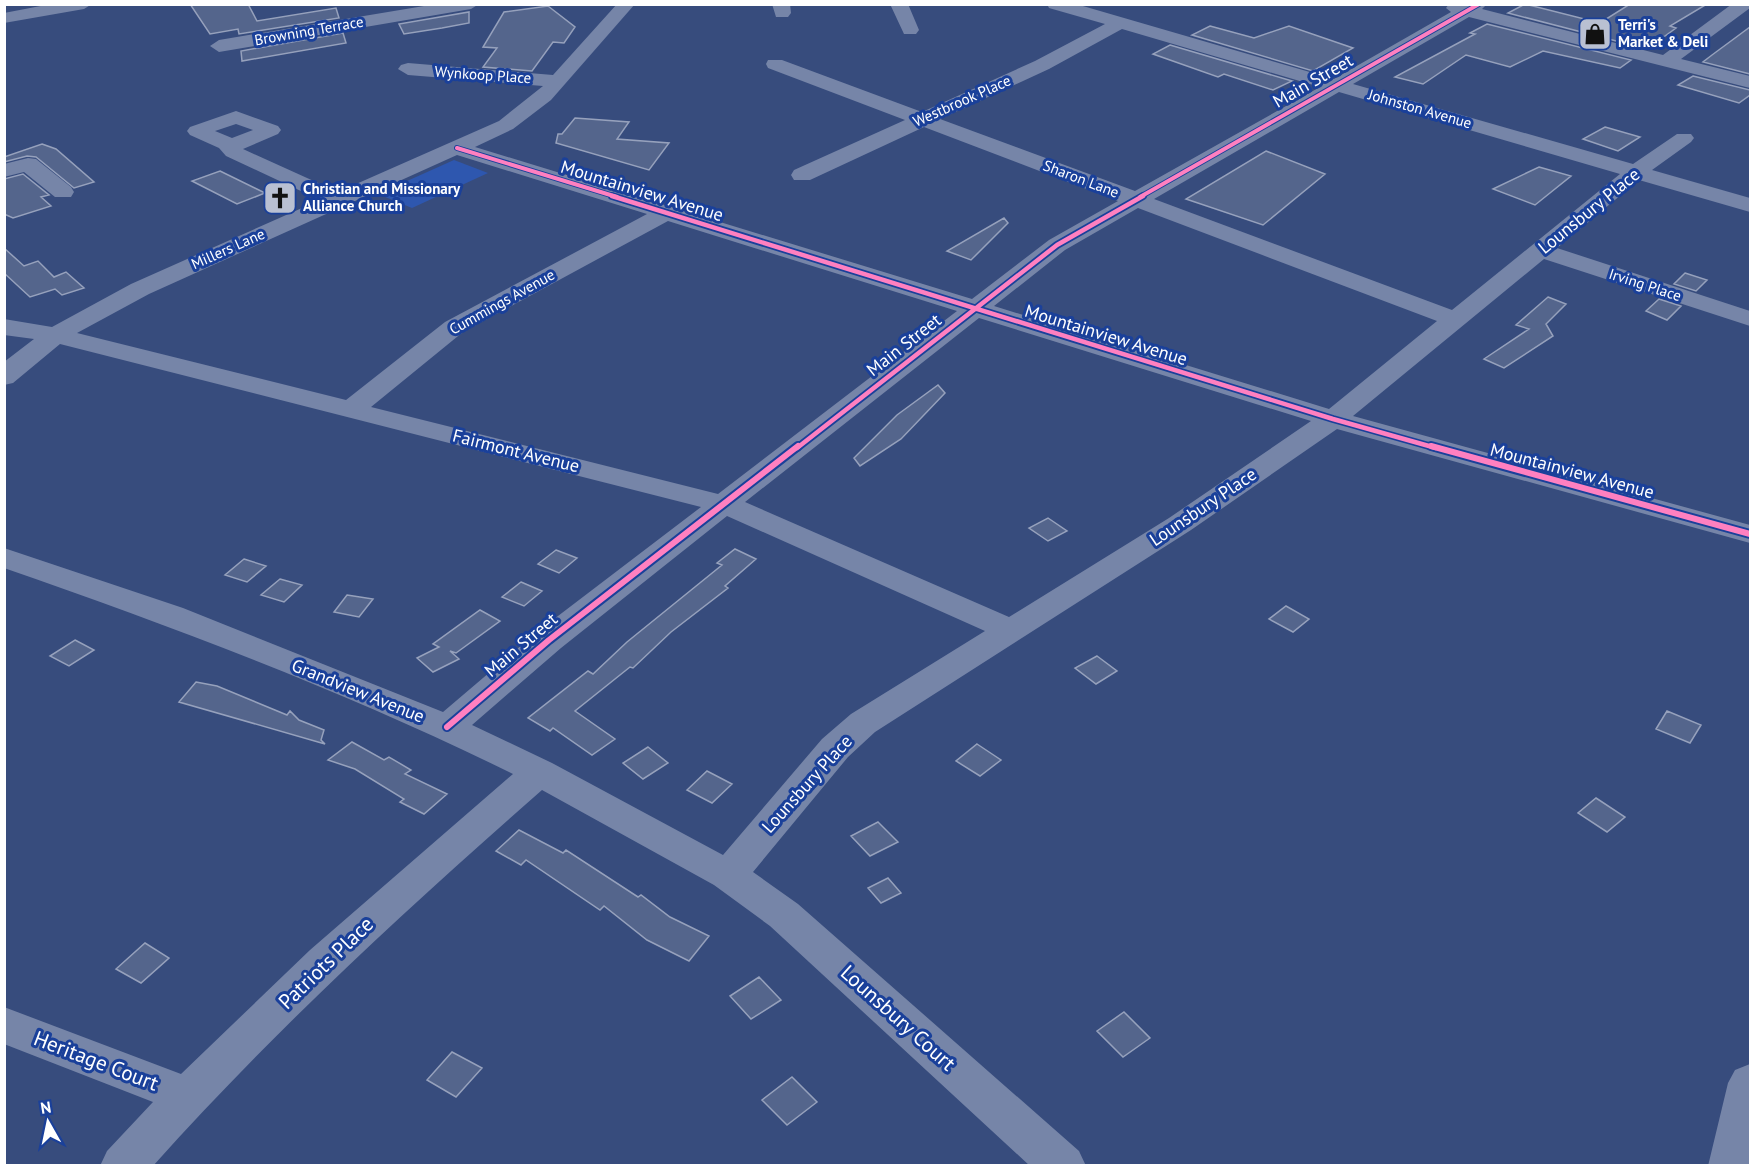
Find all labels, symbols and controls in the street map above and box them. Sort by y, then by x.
street label: Browning Terrace [253,12,365,49]
place label: Terri's Market & Deli [1618,15,1708,51]
shop icon: Terri's Market & Deli [1577,16,1613,52]
street label: Main Street [1269,48,1357,113]
street label: Wynkoop Place [434,62,532,87]
street label: Westbrook Place [910,70,1014,131]
street label: Johnston Avenue [1365,84,1474,132]
street label: Mountainview Avenue [558,155,726,226]
street label: Sharon Lane [1041,155,1122,202]
street label: Lounsbury Place [1533,163,1644,259]
place label: Christian and Missionary Alliance Church [303,179,461,215]
church icon: Christian and Missionary Alliance Church [262,180,298,216]
street label: Millers Lane [188,224,267,273]
street label: Irving Place [1606,264,1684,305]
street label: Cummings Avenue [446,265,558,338]
street label: Mountainview Avenue [1022,299,1190,370]
street label: Main Street [862,308,946,381]
street label: Fairmont Avenue [450,424,582,477]
street label: Mountainview Avenue [1488,438,1657,503]
street label: Lounsbury Place [1145,462,1261,551]
street label: Main Street [479,607,562,682]
street label: Grandview Avenue [288,653,428,728]
street label: Lounsbury Place [757,730,857,838]
street label: Patriots Place [272,911,379,1015]
street label: Lounsbury Court [835,959,962,1076]
street label: Heritage Court [30,1024,162,1097]
north arrow [18,1092,78,1152]
text: N [39,1096,52,1118]

